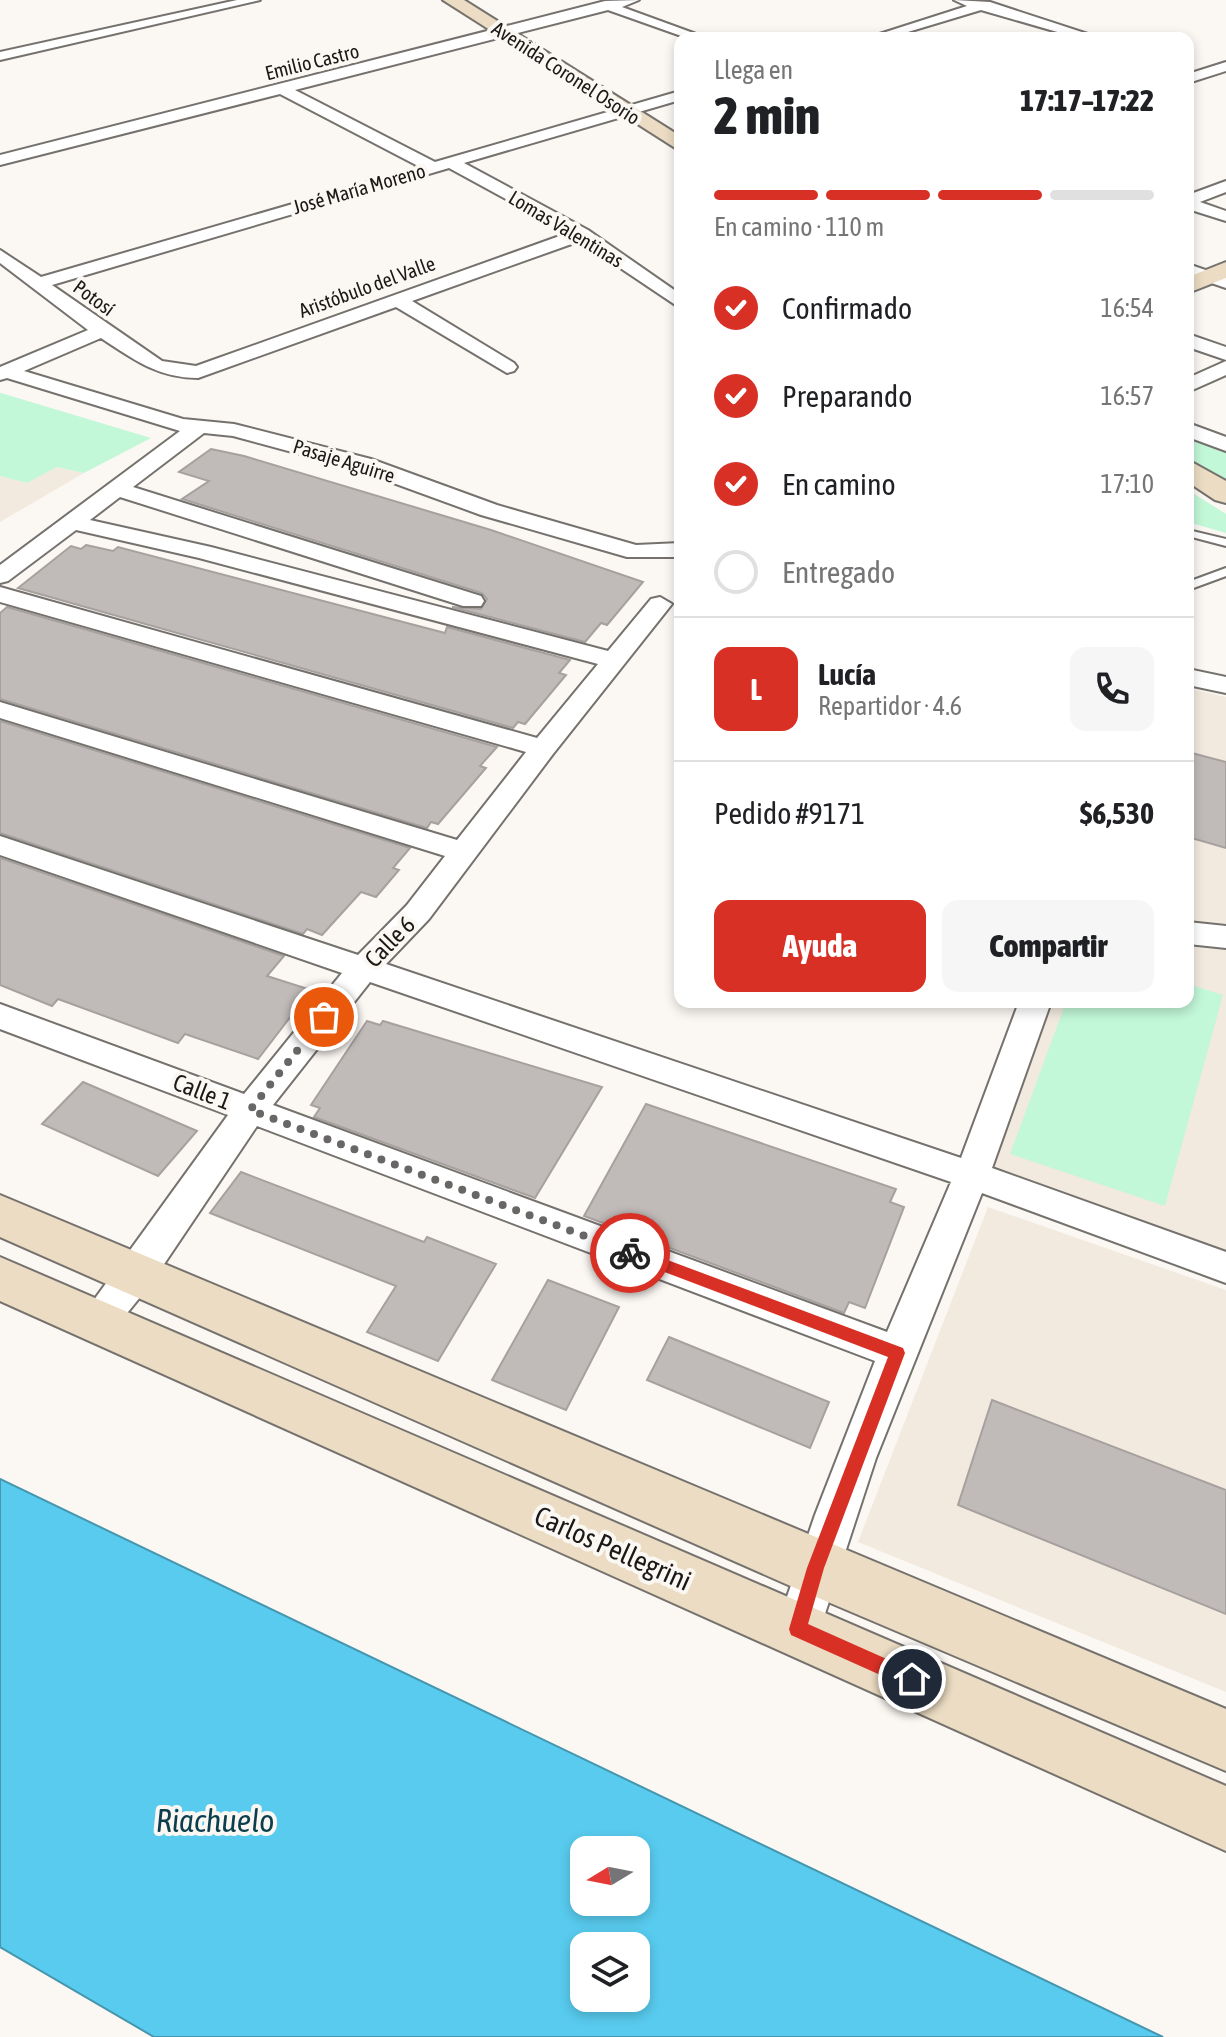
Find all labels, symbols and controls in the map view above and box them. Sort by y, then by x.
street label: Avenida Coronel Osorio [488,16,644,129]
street label: Emilio Castro [263,39,361,84]
text: Llega en [714,55,793,85]
text: 17:17–17:22 [1020,83,1154,117]
text: 2 min [714,85,820,145]
street label: José María Moreno [290,159,428,218]
street label: Lomas Valentinas [505,185,628,272]
text: En camino · 110 m [714,212,884,242]
street label: Aristóbulo del Valle [296,251,438,322]
street label: Potosí [69,275,120,321]
icon: check [714,286,758,330]
text: Confirmado [782,291,912,325]
text: 16:54 [1100,293,1154,323]
icon: check [714,374,758,418]
text: Preparando [782,379,912,413]
text: 16:57 [1100,381,1154,411]
street label: Pasaje Aguirre [291,434,398,487]
icon: check [714,462,758,506]
text: En camino [782,467,896,501]
text: 17:10 [1100,469,1154,499]
text: Entregado [782,555,895,589]
button: phone [1070,647,1154,731]
text: Lucía [818,657,876,691]
text: L [750,672,762,706]
text: Repartidor · 4.6 [818,691,962,721]
text: Pedido #9171 [714,796,865,830]
text: $6,530 [1080,796,1154,830]
button: Ayuda [714,900,926,992]
button: Compartir [942,900,1154,992]
street label: Calle 6 [359,911,420,973]
pin [290,983,358,1051]
icon: bag [302,995,346,1039]
street label: Calle 1 [169,1068,235,1115]
courier [590,1213,670,1293]
icon: bike [608,1231,652,1275]
street label: Carlos Pellegrini [530,1499,696,1597]
pin [878,1645,946,1713]
icon: home [890,1657,934,1701]
water label: Riachuelo [156,1802,274,1839]
north arrow [570,1836,650,1916]
map controls [570,1836,650,2012]
button: layers [570,1932,650,2012]

